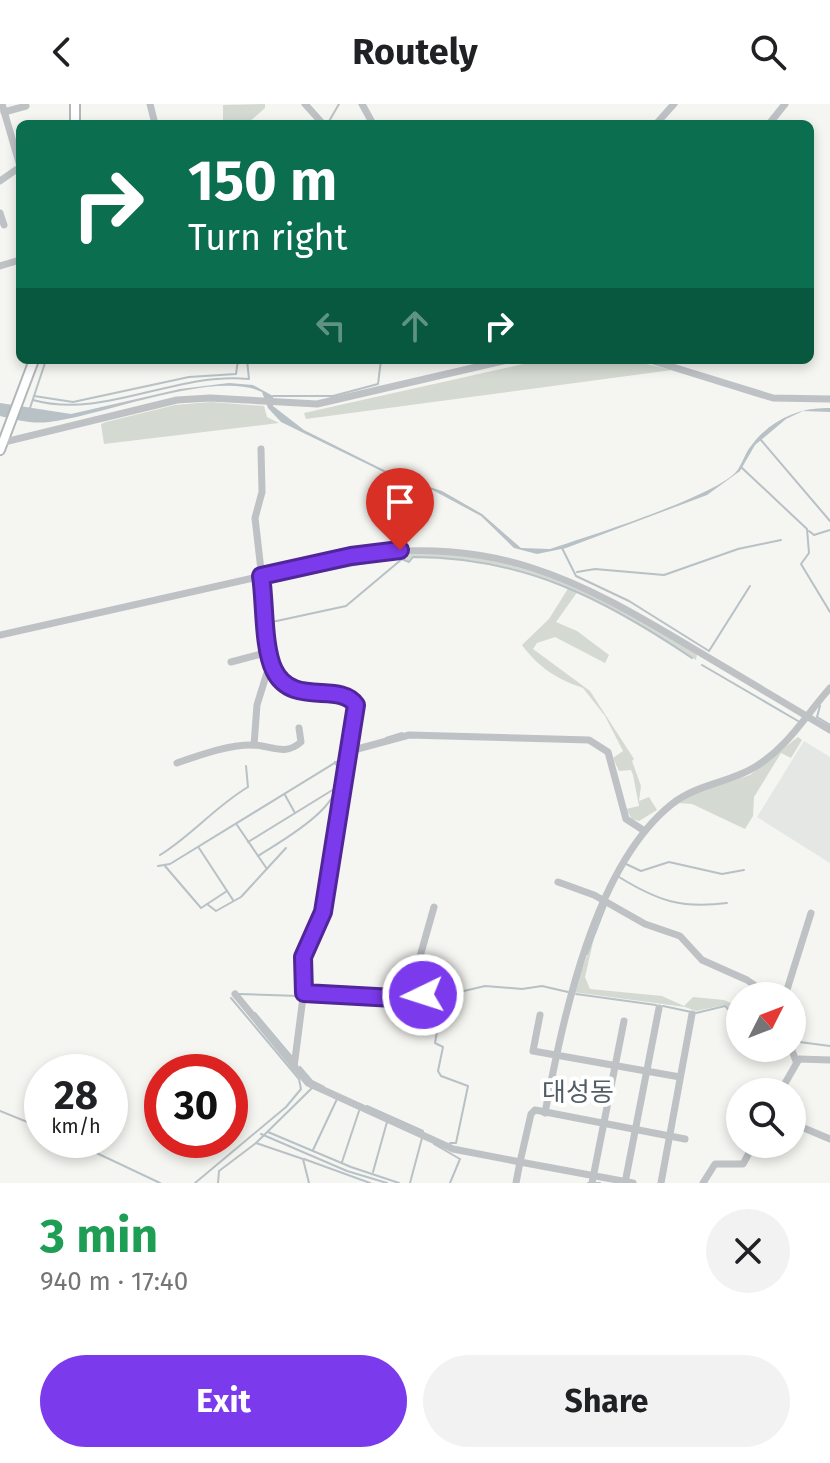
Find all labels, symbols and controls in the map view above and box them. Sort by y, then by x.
icon: back [40,30,84,74]
text: Routely [352,30,478,74]
icon: search [746,30,790,74]
text: 150 m [188,148,337,215]
icon: right [56,152,160,256]
text: Turn right [188,216,348,260]
icon: left [309,304,353,348]
icon: ahead [393,304,437,348]
icon: right [477,304,521,348]
pin [366,468,434,550]
icon: arrive [378,480,422,524]
position arrow [381,953,465,1037]
north arrow [726,982,806,1062]
map controls [726,982,806,1158]
speed limit sign: 30 [144,1054,248,1158]
text: 28 [54,1072,98,1120]
district label: 대성동 [542,1077,614,1108]
button: search [726,1078,806,1158]
text: km/h [51,1114,101,1138]
text: 3 min [40,1207,158,1265]
button: close [706,1209,790,1293]
text: 940 m · 17:40 [40,1266,188,1297]
button: Exit [40,1355,407,1447]
button: Share [423,1355,790,1447]

